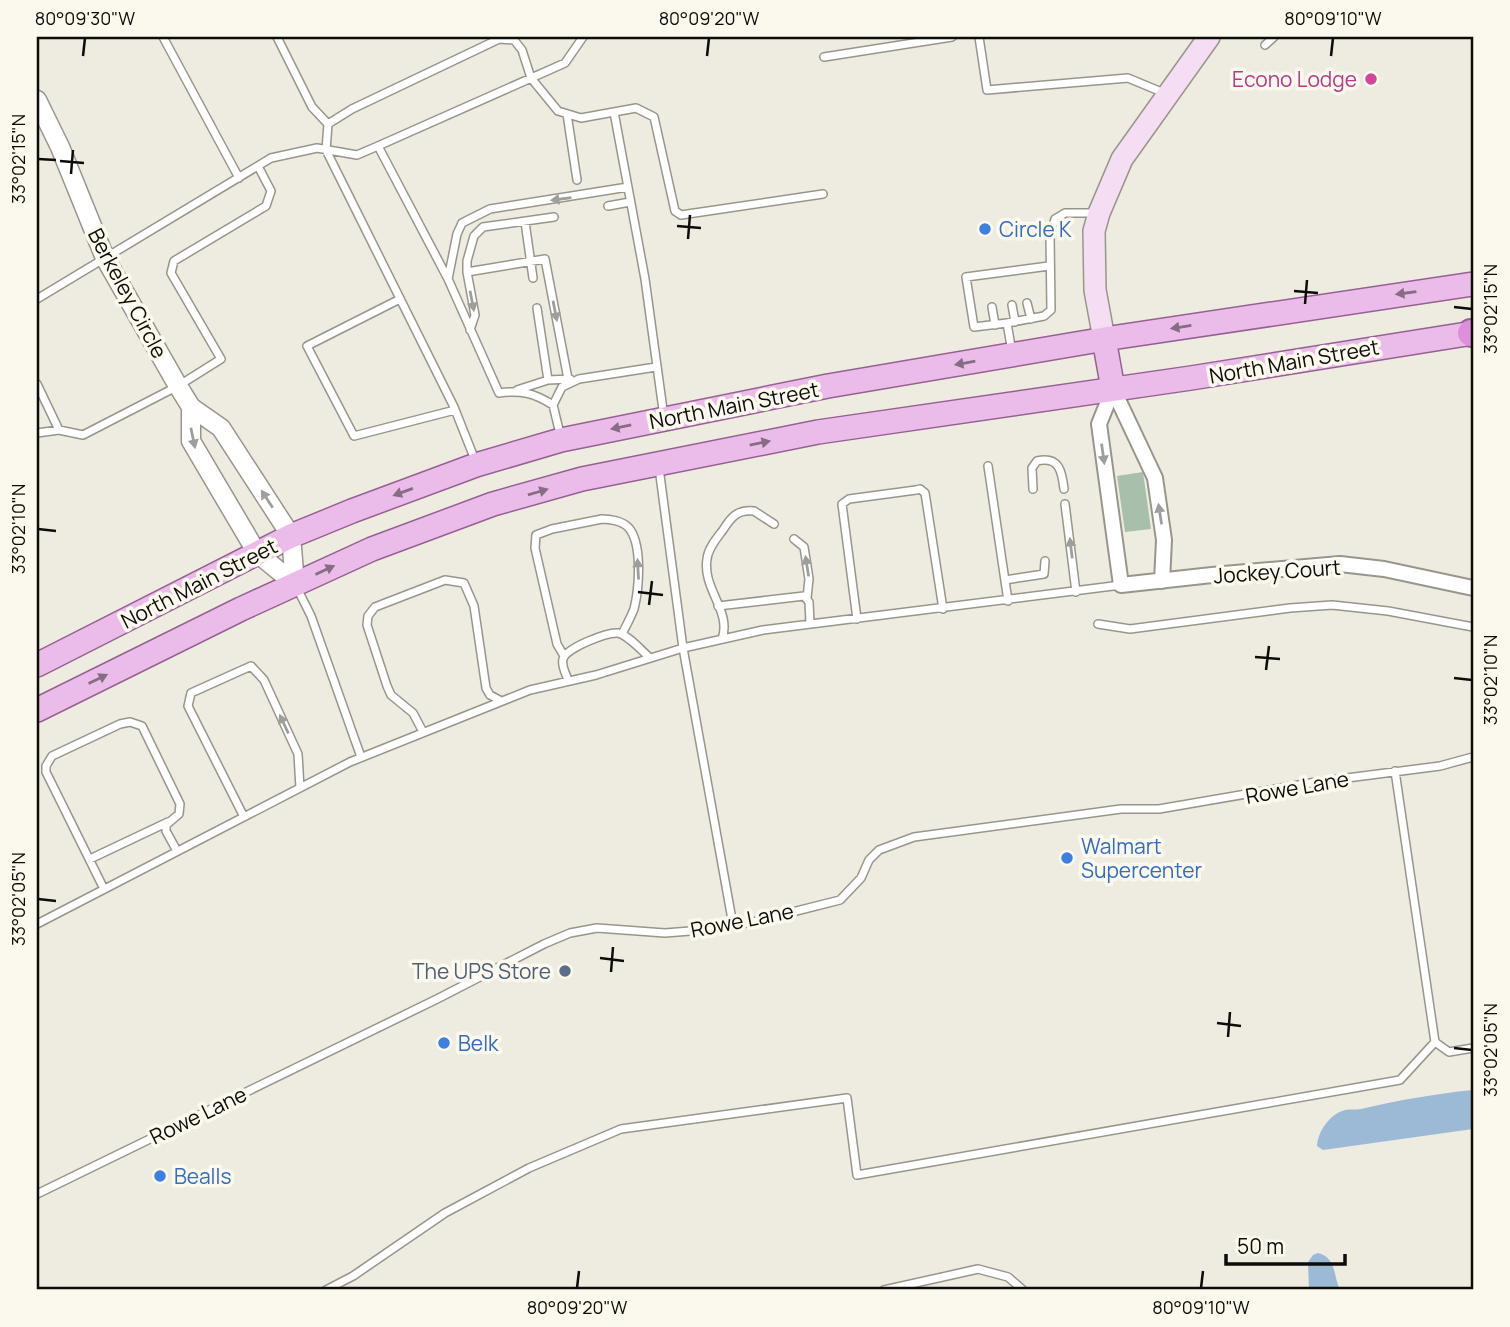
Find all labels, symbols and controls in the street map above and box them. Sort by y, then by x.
text: 80°09'30"W [35,6,135,30]
text: 80°09'20"W [659,6,759,30]
text: 80°09'10"W [1284,6,1382,30]
place label: Econo Lodge [1232,65,1357,93]
marker: Econo Lodge [1363,71,1379,87]
text: 33°02'15"N [6,114,30,204]
one-way arrow [549,194,571,205]
place label: Circle K [999,215,1072,243]
marker: Circle K [977,221,993,237]
street label: Berkeley Circle [82,223,174,363]
text: 33°02'15"N [1478,264,1502,354]
one-way arrow [1394,288,1416,299]
one-way arrow [467,290,478,312]
one-way arrow [550,300,561,322]
one-way arrow [1169,321,1191,332]
street label: North Main Street [1207,332,1381,390]
one-way arrow [954,358,976,369]
street label: North Main Street [647,375,821,435]
one-way arrow [610,422,632,433]
one-way arrow [188,427,199,449]
one-way arrow [749,438,771,449]
one-way arrow [1098,444,1109,466]
text: 33°02'10"N [6,484,30,574]
one-way arrow [528,486,549,496]
one-way arrow [392,487,413,498]
one-way arrow [260,490,274,508]
one-way arrow [1154,503,1165,525]
street label: North Main Street [116,531,282,635]
one-way arrow [1065,537,1076,559]
street label: Jockey Court [1213,553,1341,589]
one-way arrow [801,555,812,577]
one-way arrow [632,558,643,580]
one-way arrow [315,565,335,576]
text: 33°02'10"N [1478,635,1502,725]
one-way arrow [88,674,108,685]
one-way arrow [278,713,289,734]
street label: Rowe Lane [1243,764,1351,810]
place label: Walmart Supercenter [1081,832,1202,884]
marker: Walmart Supercenter [1059,850,1075,866]
text: 33°02'05"N [6,852,30,946]
street label: Rowe Lane [688,896,796,944]
place label: The UPS Store [412,957,551,985]
marker: The UPS Store [557,963,573,979]
text: 33°02'05"N [1478,1003,1502,1097]
place label: Belk [458,1029,499,1057]
marker: Belk [436,1035,452,1051]
street label: Rowe Lane [145,1080,251,1150]
place label: Bealls [174,1162,231,1190]
marker: Bealls [152,1168,168,1184]
scale bar [1226,1222,1346,1266]
text: 50 m [1237,1232,1284,1260]
text: 80°09'20"W [527,1295,627,1319]
text: 80°09'10"W [1152,1295,1250,1319]

